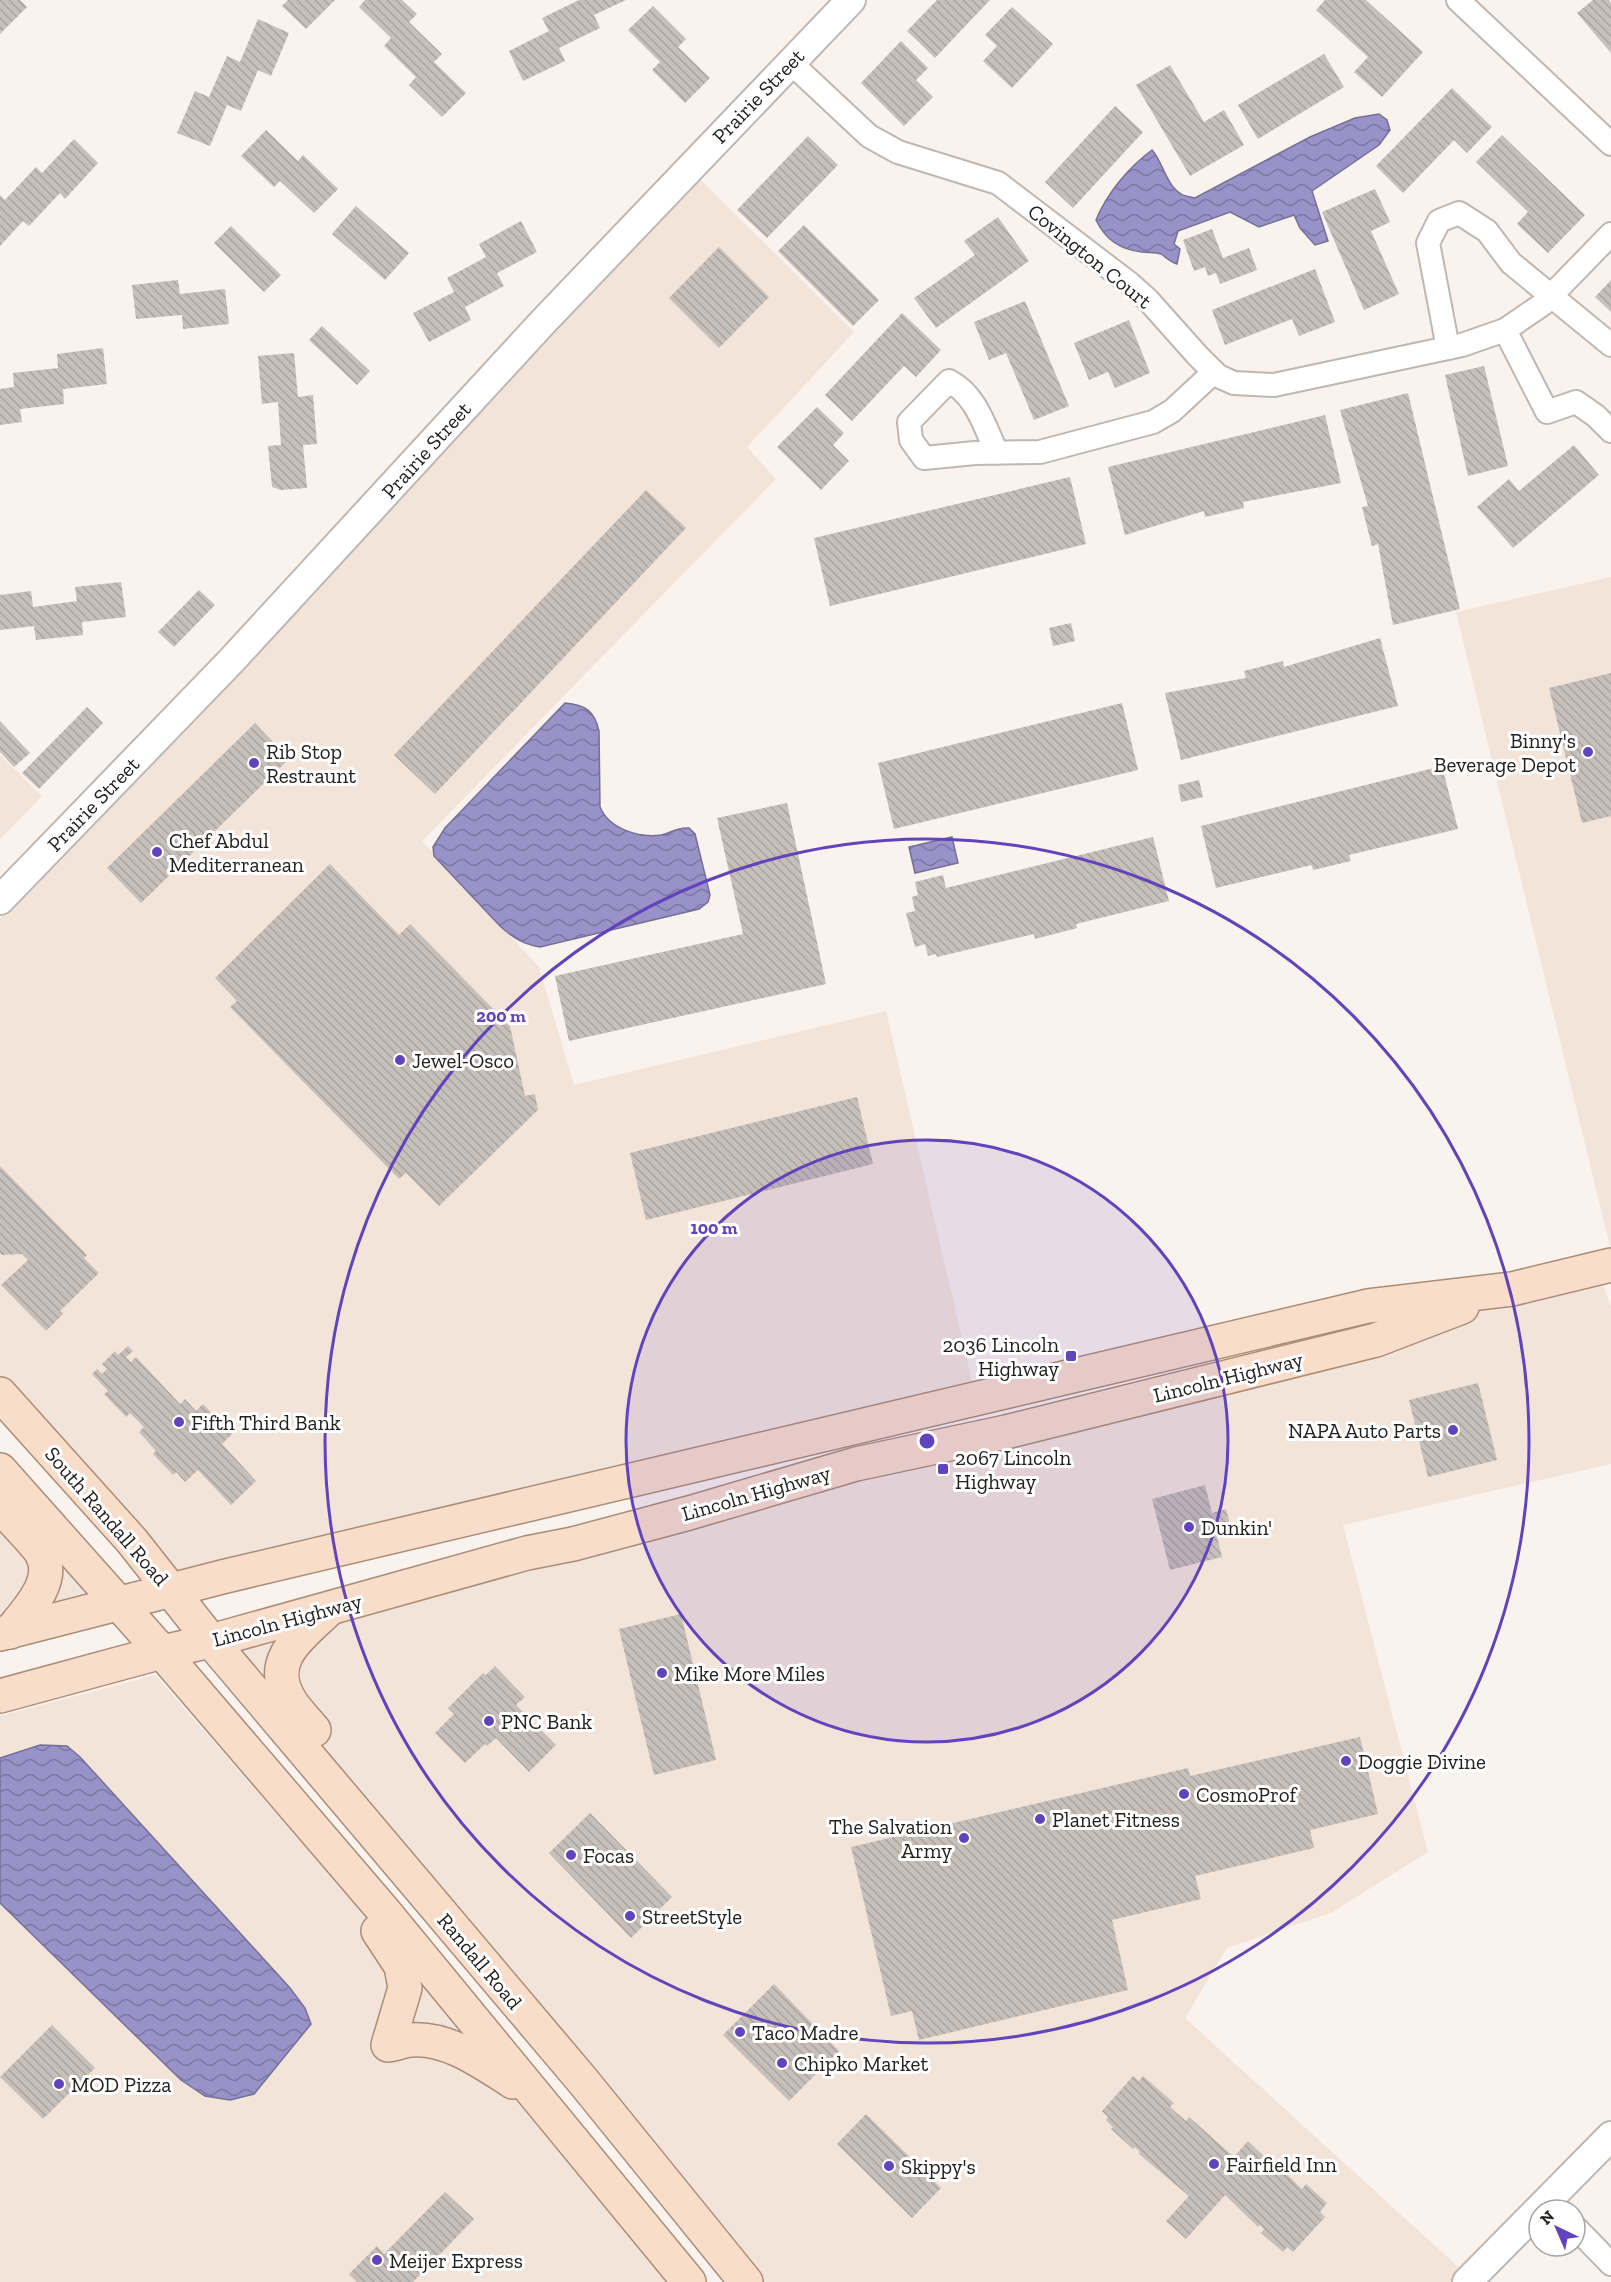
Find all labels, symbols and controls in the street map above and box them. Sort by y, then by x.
street label: Prairie Street [707,43,809,148]
street label: Covington Court [1023,198,1157,314]
street label: Prairie Street [376,396,476,504]
place label: Binny's Beverage Depot [1434,728,1576,777]
place label: Rib Stop Restraunt [266,739,356,788]
marker: Binny's Beverage Depot [1581,745,1595,759]
street label: Prairie Street [42,751,144,856]
marker: Rib Stop Restraunt [247,756,261,770]
place label: Chef Abdul Mediterranean [169,828,304,877]
marker: Chef Abdul Mediterranean [150,845,164,859]
text: 200 m [476,1005,526,1027]
place label: Jewel-Osco [412,1048,514,1073]
marker: Jewel-Osco [393,1053,407,1067]
text: 100 m [690,1217,738,1239]
place label: 2036 Lincoln Highway [942,1332,1059,1381]
street label: Lincoln Highway [1151,1346,1306,1408]
marker: 2036 Lincoln Highway [1064,1349,1078,1363]
place label: Fifth Third Bank [191,1410,341,1435]
marker: Fifth Third Bank [172,1415,186,1429]
place label: NAPA Auto Parts [1288,1418,1441,1443]
marker: NAPA Auto Parts [1446,1423,1460,1437]
centre of rings [917,1431,937,1451]
street label: South Randall Road [40,1441,174,1591]
place label: 2067 Lincoln Highway [955,1445,1071,1494]
street label: Lincoln Highway [679,1460,833,1526]
marker: 2067 Lincoln Highway [936,1462,950,1476]
place label: Dunkin' [1201,1515,1272,1540]
marker: Dunkin' [1182,1520,1196,1534]
street label: Lincoln Highway [210,1588,365,1652]
place label: Mike More Miles [674,1661,825,1686]
marker: Mike More Miles [655,1666,669,1680]
place label: PNC Bank [501,1709,592,1734]
marker: PNC Bank [482,1714,496,1728]
place label: Doggie Divine [1358,1749,1486,1774]
marker: Doggie Divine [1339,1754,1353,1768]
place label: CosmoProf [1196,1782,1298,1807]
marker: CosmoProf [1177,1787,1191,1801]
place label: Planet Fitness [1052,1807,1180,1832]
marker: Planet Fitness [1033,1812,1047,1826]
place label: The Salvation Army [829,1814,952,1863]
marker: The Salvation Army [957,1831,971,1845]
place label: Focas [583,1843,634,1868]
marker: Focas [564,1848,578,1862]
place label: StreetStyle [642,1904,742,1929]
street label: Randall Road [433,1908,528,2015]
marker: StreetStyle [623,1909,637,1923]
place label: Taco Madre [752,2020,859,2045]
marker: Taco Madre [733,2025,747,2039]
place label: Chipko Market [794,2051,928,2076]
marker: Chipko Market [775,2056,789,2070]
place label: MOD Pizza [71,2072,171,2097]
marker: MOD Pizza [52,2077,66,2091]
place label: Fairfield Inn [1226,2152,1337,2177]
place label: Skippy's [901,2154,976,2179]
marker: Fairfield Inn [1207,2157,1221,2171]
marker: Skippy's [882,2159,896,2173]
north arrow [1527,2198,1587,2258]
text: N [1536,2207,1558,2229]
place label: Meijer Express [389,2248,523,2274]
marker: Meijer Express [370,2253,384,2267]

